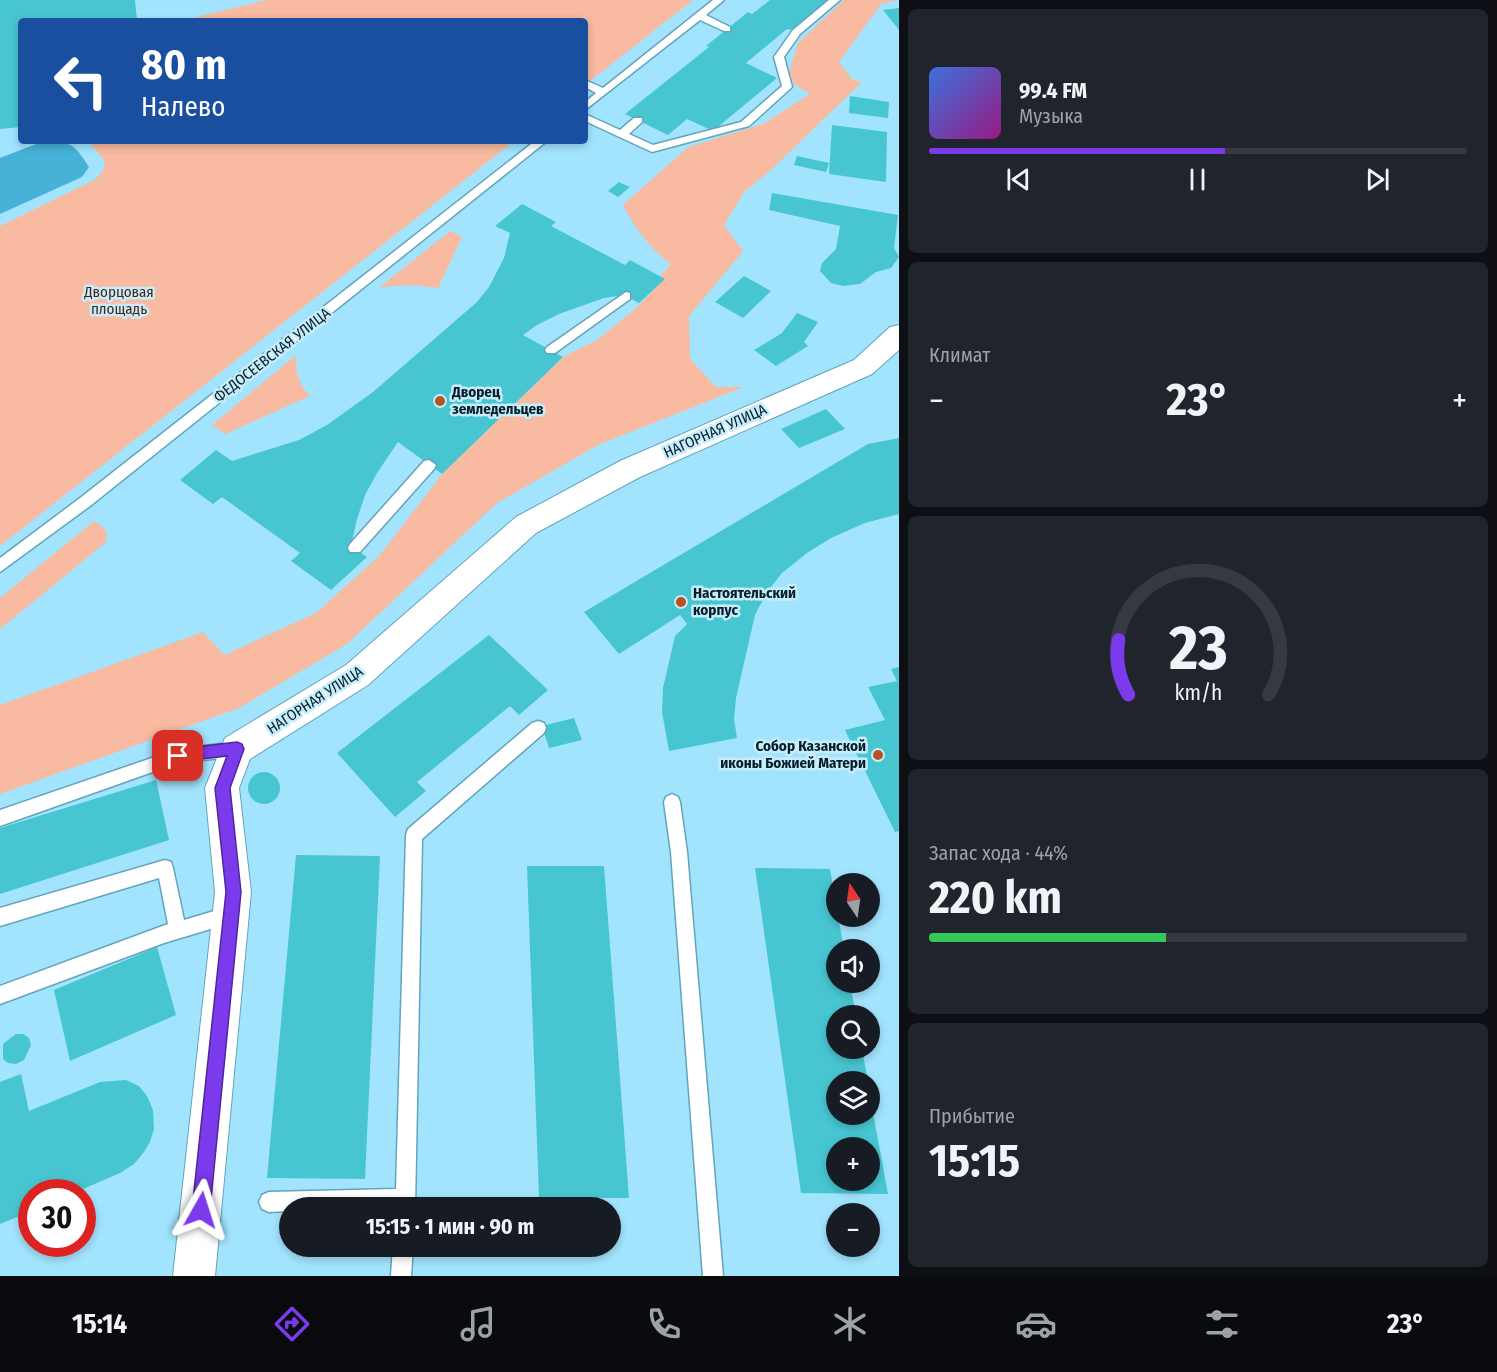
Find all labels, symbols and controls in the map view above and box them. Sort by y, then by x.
text: 80 m [141,40,227,90]
icon: left [42,42,120,120]
text: 99.4 FM [1019,77,1087,104]
text: Налево [141,91,225,123]
text: Музыка [1019,104,1083,128]
icon: previous [1002,163,1035,196]
icon: pause [1181,163,1214,196]
icon: next [1361,163,1394,196]
park label: Дворцовая площадь [83,283,154,318]
street label: ФЕДОСЕЕВСКАЯ УЛИЦА [210,304,334,406]
text: Климат [929,343,990,367]
text: 23° [1166,373,1230,427]
text: − [929,381,944,421]
text: + [1452,381,1467,421]
place label: Дворец земледельцев [451,383,544,418]
marker: Дворец земледельцев [433,394,447,408]
street label: НАГОРНАЯ УЛИЦА [661,400,769,462]
place label: Настоятельский корпус [693,584,796,619]
marker: Настоятельский корпус [674,595,688,609]
text: 23 [1168,611,1227,686]
street label: НАГОРНАЯ УЛИЦА [264,662,366,738]
text: km/h [1174,680,1222,706]
pin [152,730,203,781]
place label: Собор Казанской иконы Божией Матери [720,737,866,772]
icon: arrive [161,739,194,772]
marker: Собор Казанской иконы Божией Матери [871,748,885,762]
text: Запас хода · 44% [929,841,1068,865]
text: 220 km [929,871,1062,925]
north arrow [826,873,880,927]
map controls [826,873,880,1257]
button: sound [826,939,880,993]
button: search [826,1005,880,1059]
button: layers [826,1071,880,1125]
text: Прибытие [929,1104,1015,1128]
text: 15:15 [929,1134,1020,1188]
button: + [826,1137,880,1191]
position arrow [169,1178,233,1242]
speed limit sign: 30 [18,1179,96,1257]
button: − [826,1203,880,1257]
text: 15:15 · 1 мин · 90 m [366,1213,534,1240]
icon: directions [271,1303,313,1345]
icon: music [457,1303,499,1345]
icon: phone [643,1303,685,1345]
icon: climate [829,1303,871,1345]
icon: car [1015,1303,1057,1345]
icon: filters [1201,1303,1243,1345]
text: 15:14 [72,1308,127,1340]
text: 23° [1387,1308,1425,1340]

